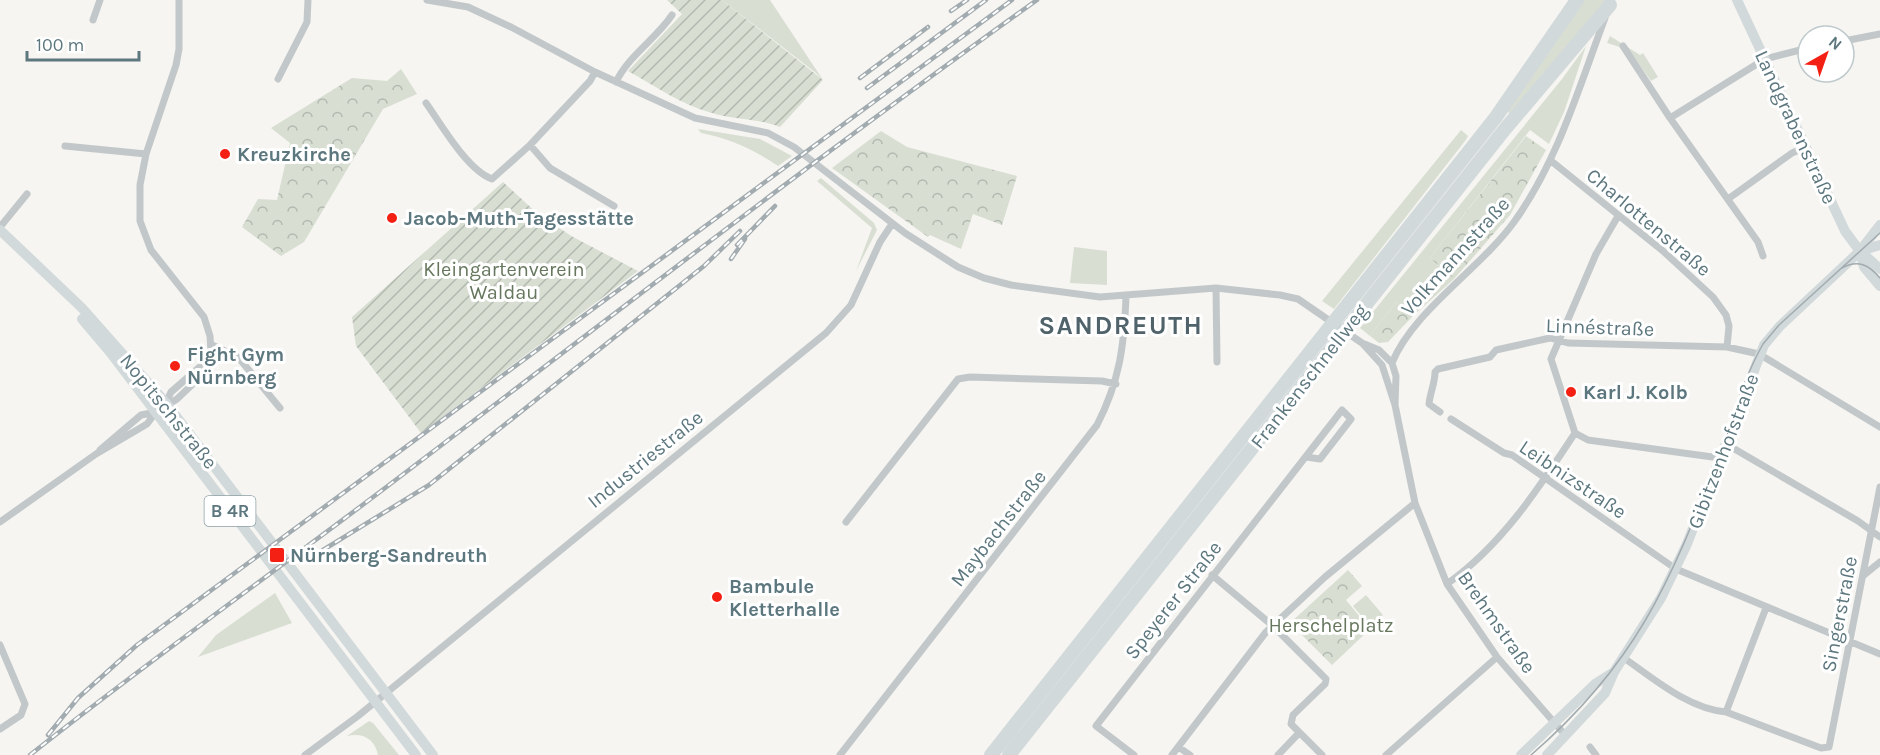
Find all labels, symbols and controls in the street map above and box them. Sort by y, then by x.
scale bar [27,24,140,62]
north arrow [1796,24,1856,84]
text: N [1825,32,1846,54]
text: 100 m [36,34,84,56]
street label: Landgrabenstraße [1750,47,1841,208]
place label: Kreuzkirche [237,143,351,166]
marker: Kreuzkirche [218,147,232,161]
street label: Charlottenstraße [1582,164,1716,281]
street label: Volkmannstraße [1396,192,1514,320]
place label: Jacob-Muth-Tagesstätte [404,207,634,230]
marker: Jacob-Muth-Tagesstätte [385,211,399,225]
park label: Kleingartenverein Waldau [423,258,585,304]
street label: Frankenschnellweg [1246,300,1373,453]
district label: SANDREUTH [1039,310,1203,341]
street label: Linnéstraße [1545,314,1655,341]
place label: Fight Gym Nürnberg [187,343,284,389]
street label: Nopitschstraße [115,349,222,474]
marker: Fight Gym Nürnberg [168,359,182,373]
street label: Gibitzenhofstraße [1683,370,1764,532]
place label: Karl J. Kolb [1583,381,1688,404]
marker: Karl J. Kolb [1564,385,1578,399]
street label: Industriestraße [583,406,708,513]
street label: Leibnizstraße [1515,435,1630,524]
street label: Maybachstraße [946,466,1051,591]
road number: B 4R [204,496,256,526]
street label: Speyerer Straße [1120,537,1227,664]
place label: Nürnberg-Sandreuth [290,544,487,567]
marker: Nürnberg-Sandreuth [268,546,286,564]
street label: Singerstraße [1817,554,1862,674]
street label: Brehmstraße [1453,567,1540,678]
place label: Bambule Kletterhalle [729,575,840,621]
marker: Bambule Kletterhalle [710,590,724,604]
park label: Herschelplatz [1269,614,1393,637]

